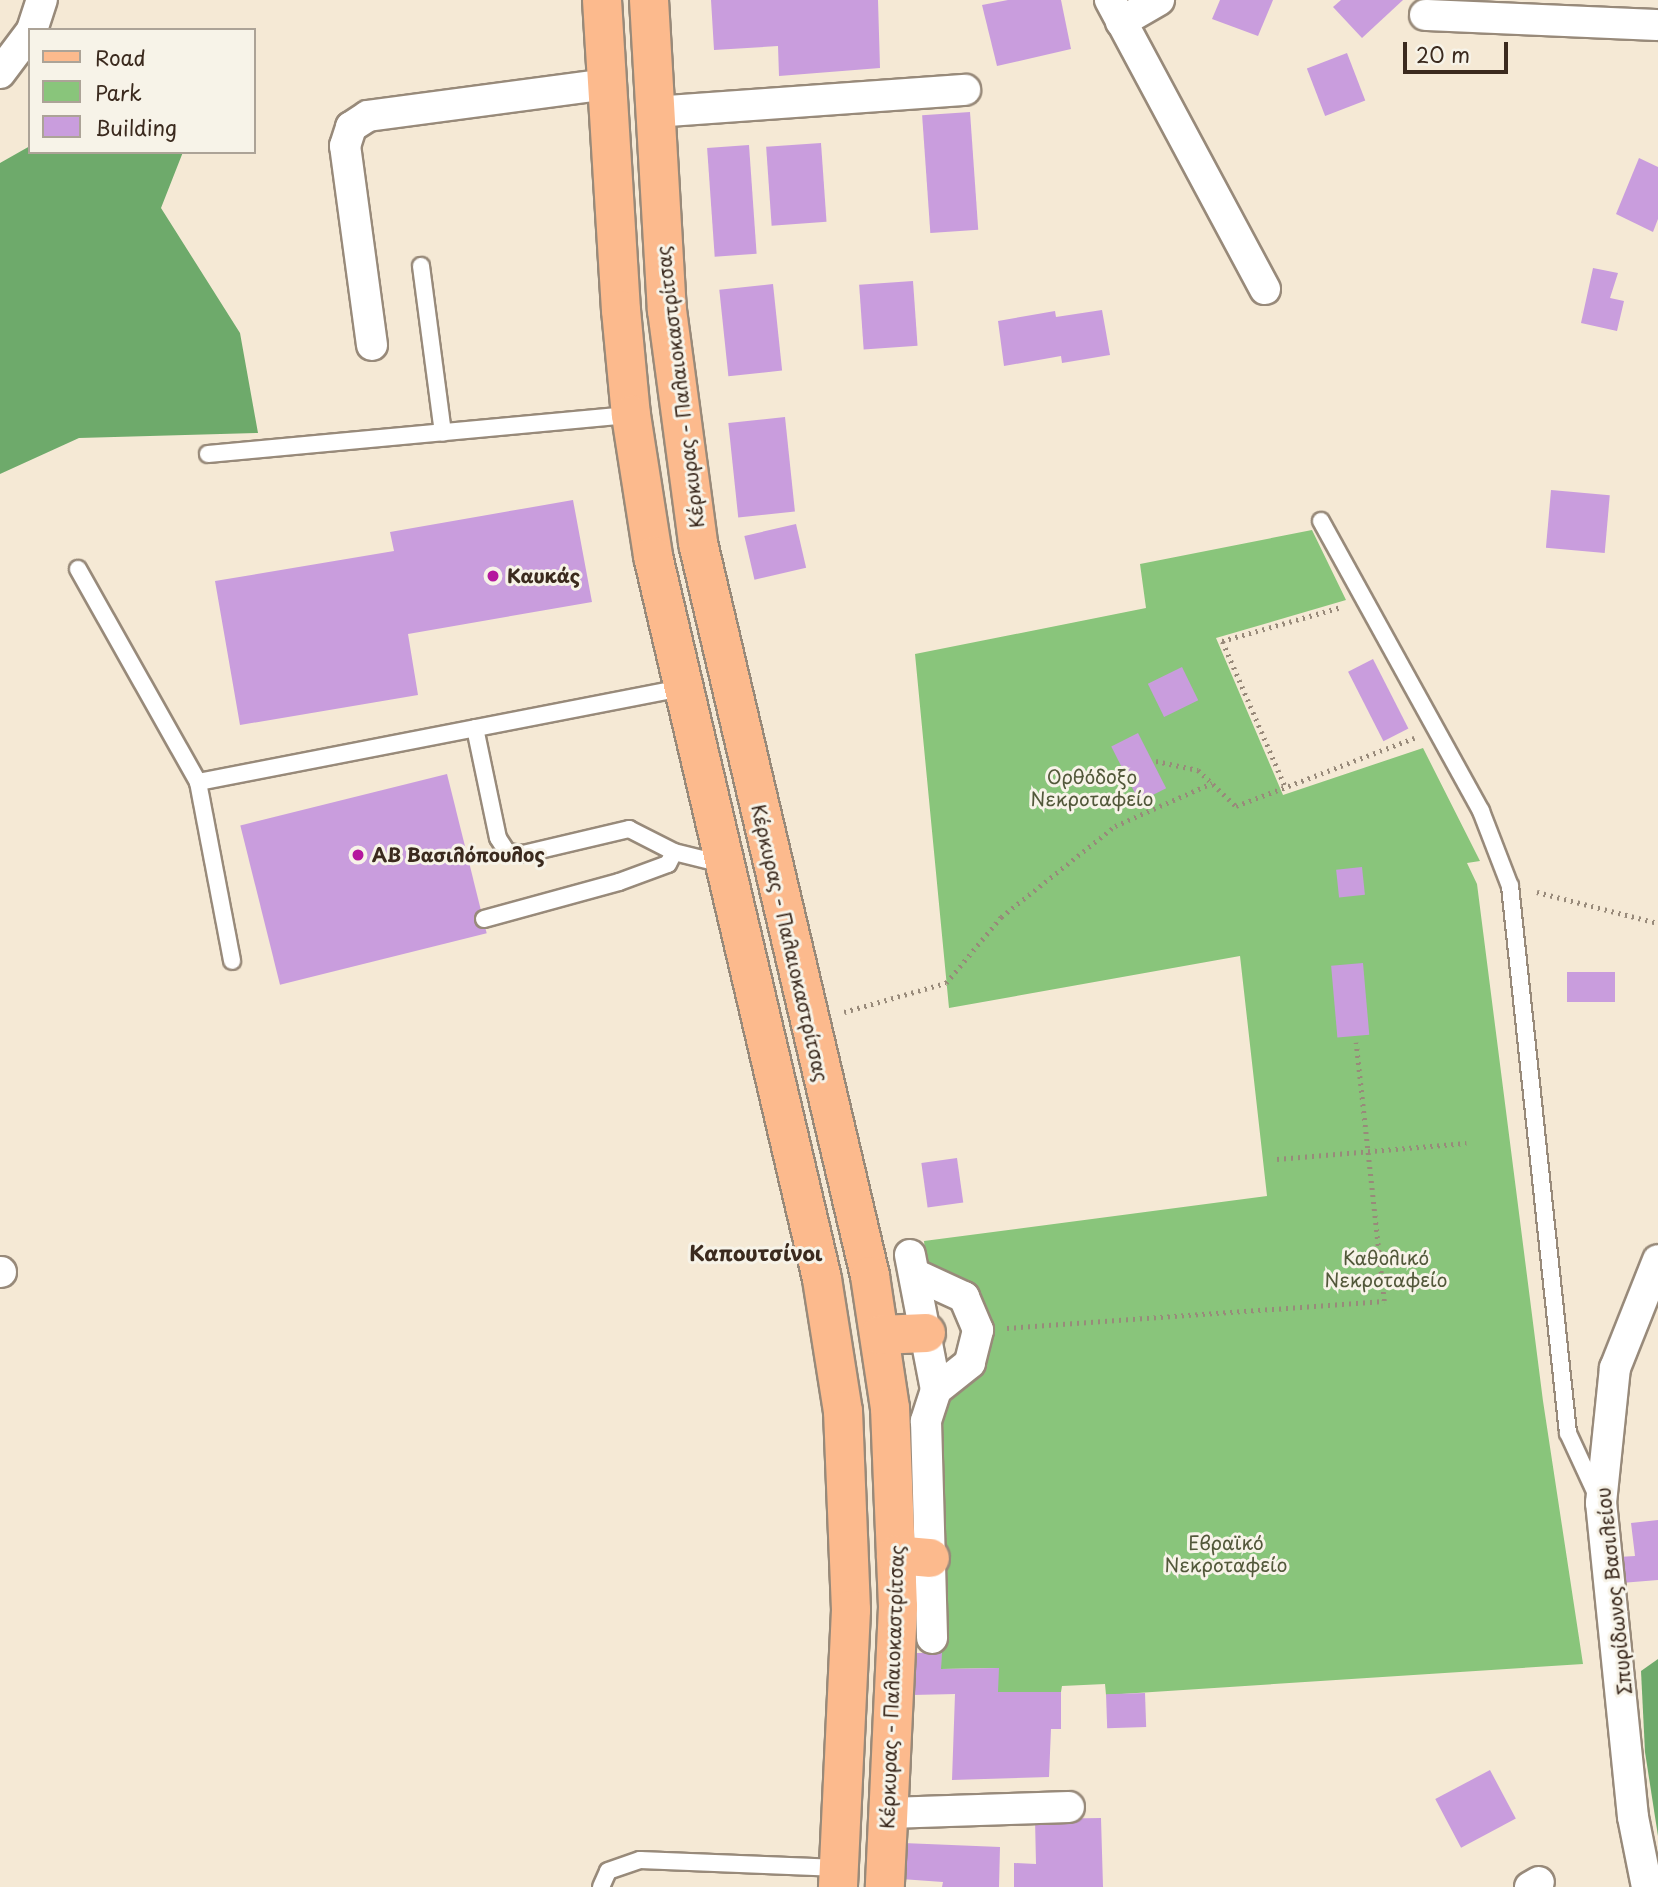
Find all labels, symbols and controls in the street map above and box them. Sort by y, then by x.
legend [28,28,256,154]
scale bar [1406,28,1511,72]
text: 20 m [1416,38,1470,70]
text: Road [95,41,146,73]
text: Park [95,76,142,108]
text: Building [95,111,177,143]
street label: Κέρκυρας - Παλαιοκαστρίτσας [651,245,709,529]
place label: Καυκάς [507,565,580,587]
marker: Καυκάς [485,568,501,584]
park label: Ορθόδοξο Νεκροταφείο [1031,766,1153,810]
street label: Κέρκυρας - Παλαιοκαστρίτσας [747,802,833,1084]
place label: ΑΒ Βασιλόπουλος [372,844,545,866]
marker: ΑΒ Βασιλόπουλος [350,847,366,863]
district label: Καπουτσίνοι [689,1239,823,1265]
park label: Καθολικό Νεκροταφείο [1325,1247,1447,1291]
street label: Σπυρίδωνος Βασιλείου [1592,1485,1636,1697]
park label: Εβραϊκό Νεκροταφείο [1165,1532,1287,1576]
street label: Κέρκυρας - Παλαιοκαστρίτσας [876,1545,908,1829]

